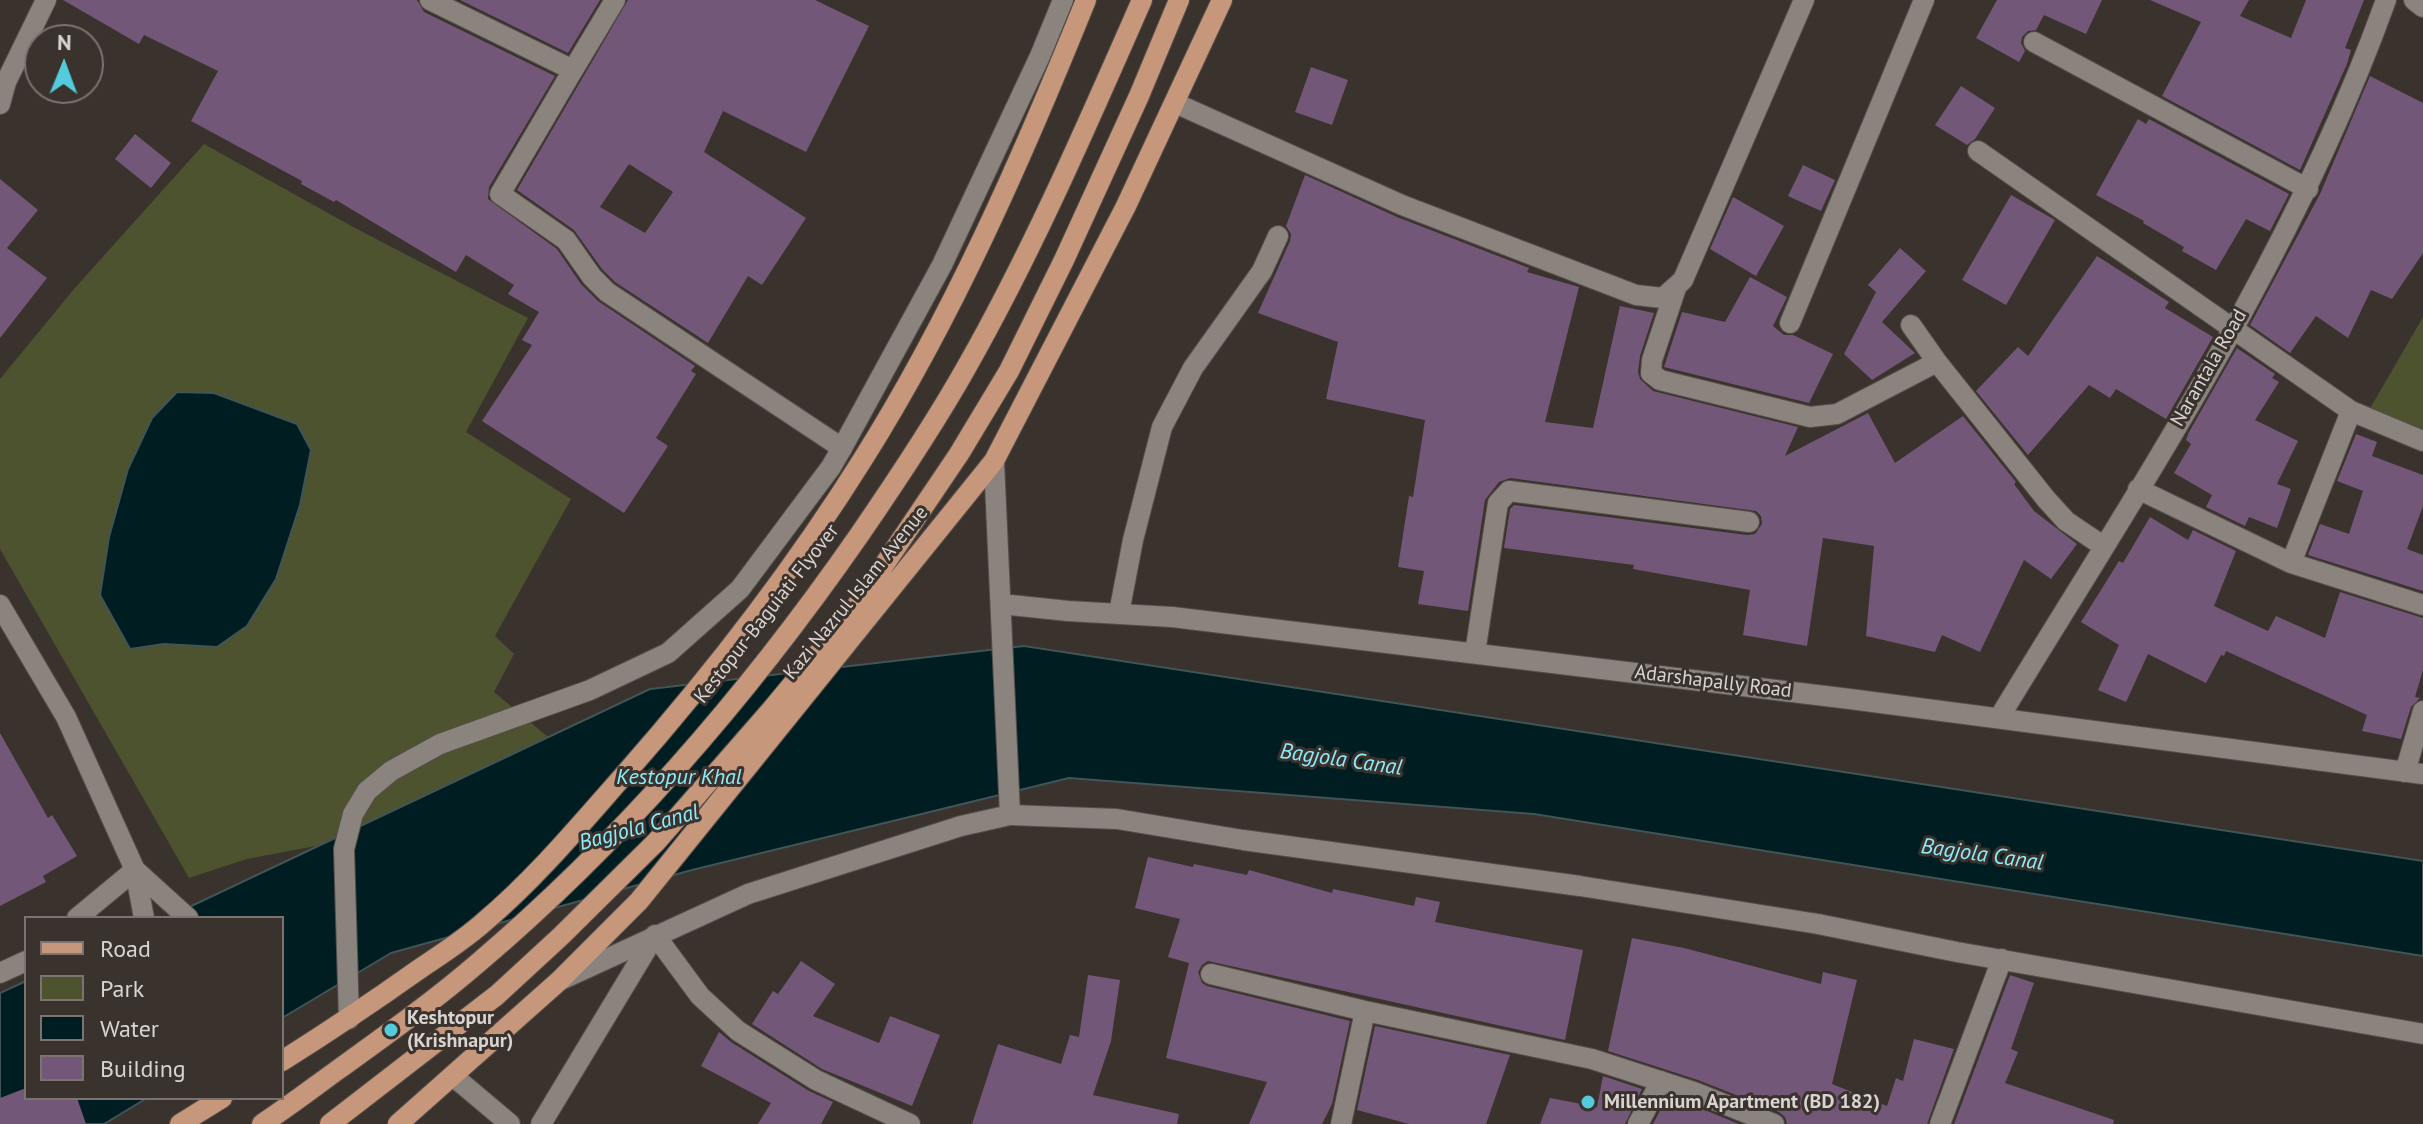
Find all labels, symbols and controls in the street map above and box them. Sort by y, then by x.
north arrow [24,24,104,104]
text: N [57,28,72,56]
street label: Narantala Road [2166,305,2252,431]
street label: Kazi Nazrul Islam Avenue [779,501,933,685]
street label: Kestopur-Baguiati Flyover [690,520,844,708]
street label: Adarshapally Road [1633,660,1793,704]
water label: Bagjola Canal [1278,738,1404,782]
water label: Kestopur Khal [616,765,742,791]
water label: Bagjola Canal [576,799,702,857]
water label: Bagjola Canal [1919,833,2045,877]
legend [24,916,284,1100]
text: Road [100,933,151,964]
text: Park [100,973,144,1004]
place label: Keshtopur (Krishnapur) [407,1006,513,1053]
text: Water [100,1013,159,1044]
marker: Keshtopur (Krishnapur) [382,1021,400,1039]
text: Building [100,1053,186,1084]
place label: Millennium Apartment (BD 182) [1604,1090,1880,1114]
marker: Millennium Apartment (BD 182) [1579,1093,1597,1111]

